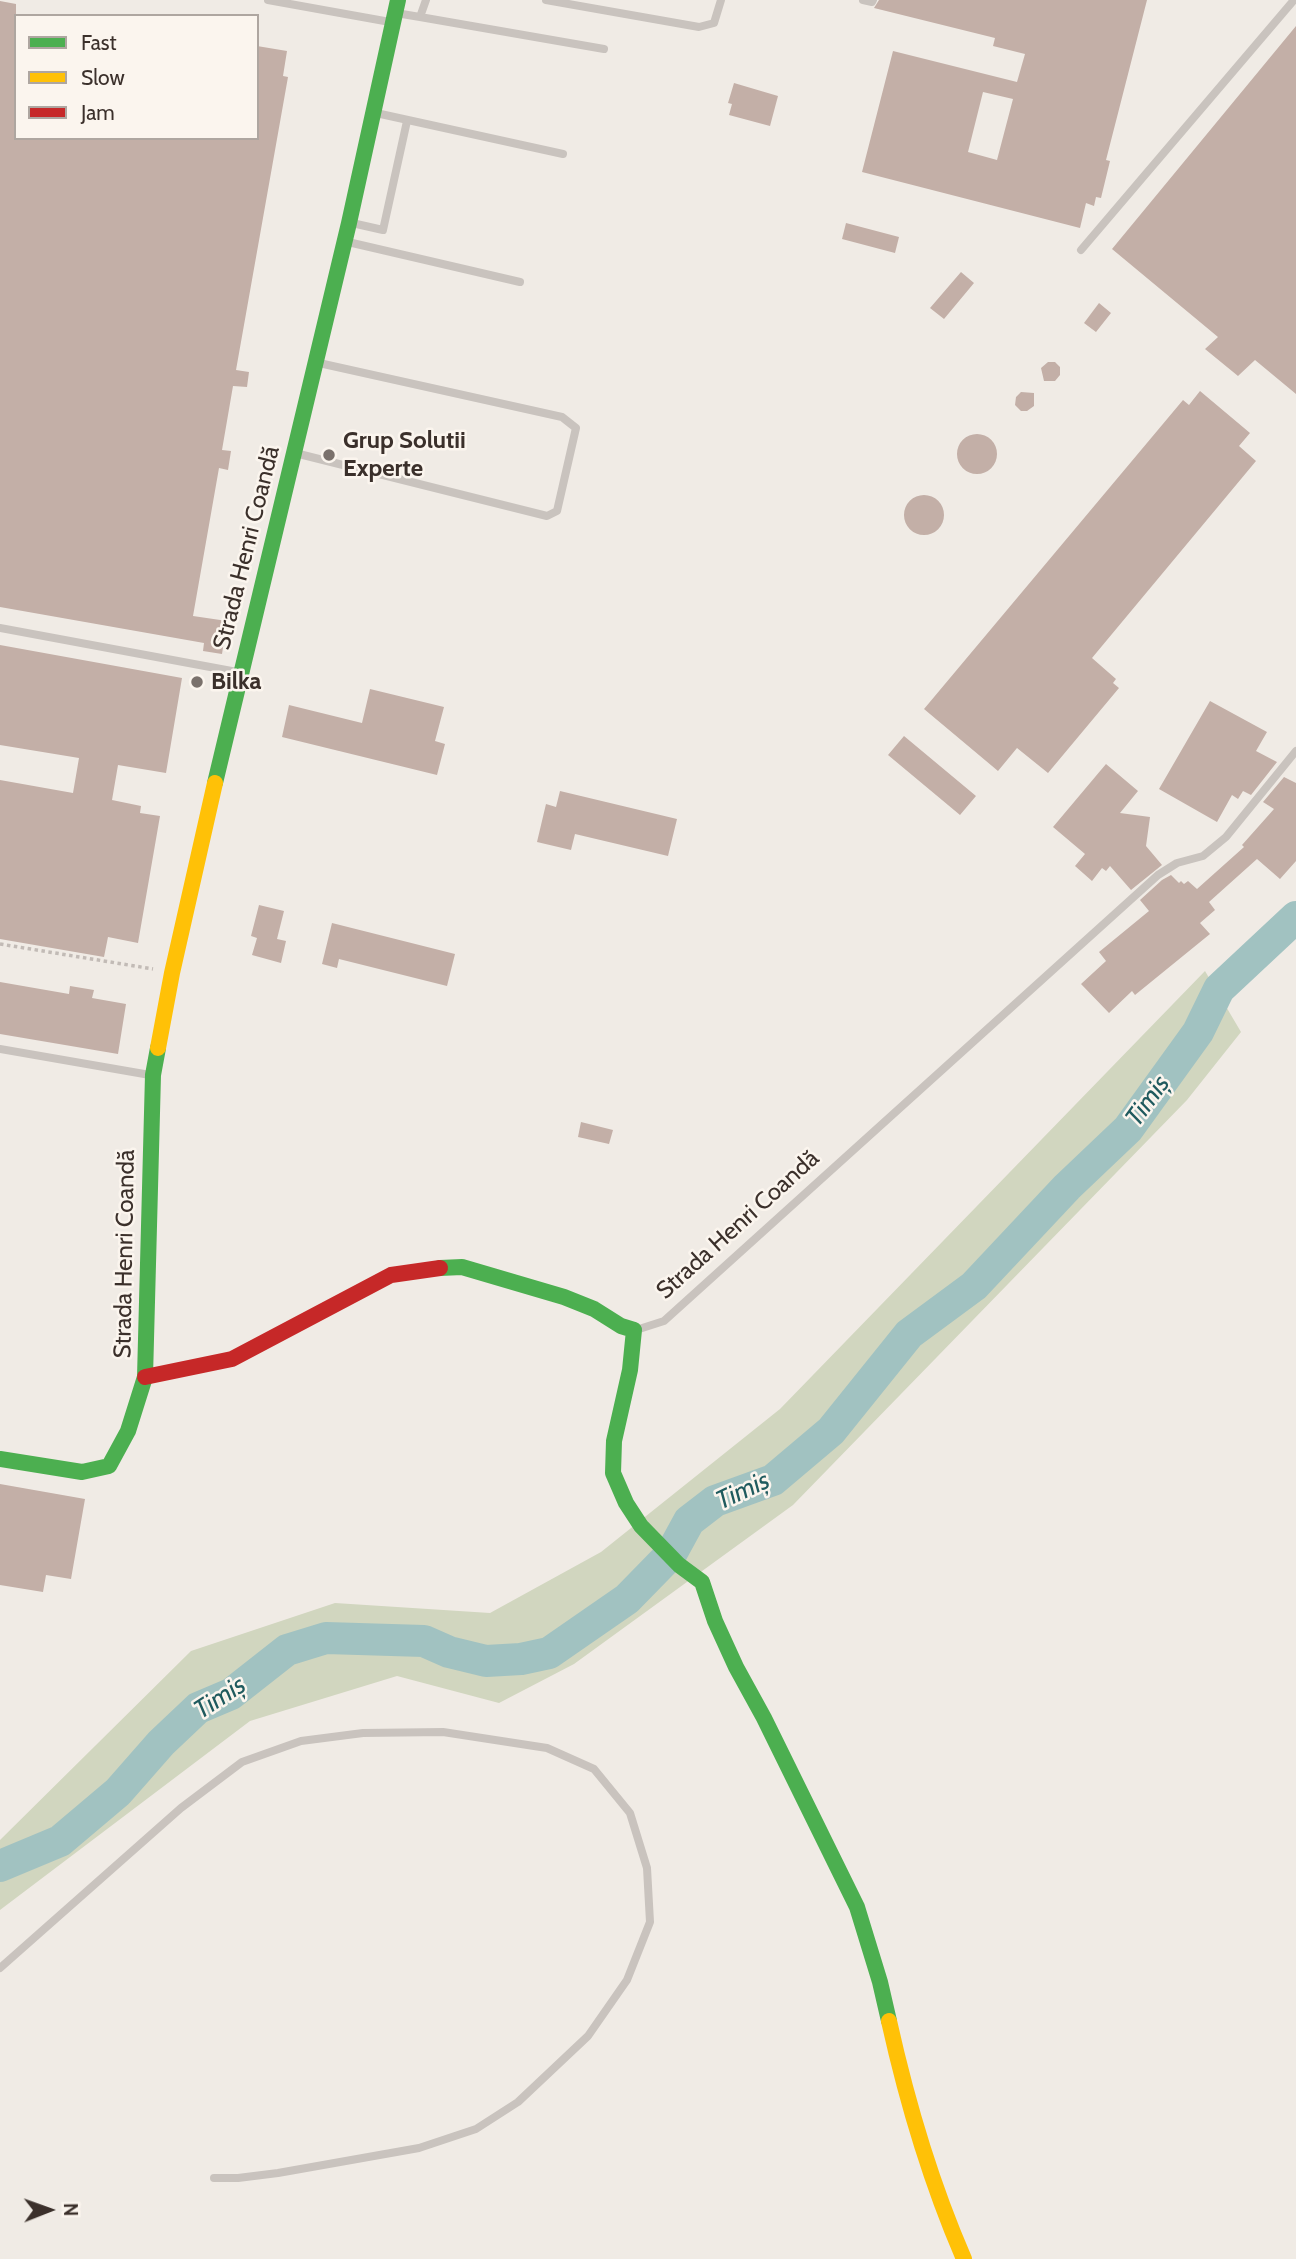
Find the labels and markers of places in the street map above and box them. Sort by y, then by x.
place label: Grup Solutii Experte [343,427,466,483]
marker: Grup Solutii Experte [321,447,337,463]
place label: Bilka [211,668,261,696]
marker: Bilka [189,674,205,690]

